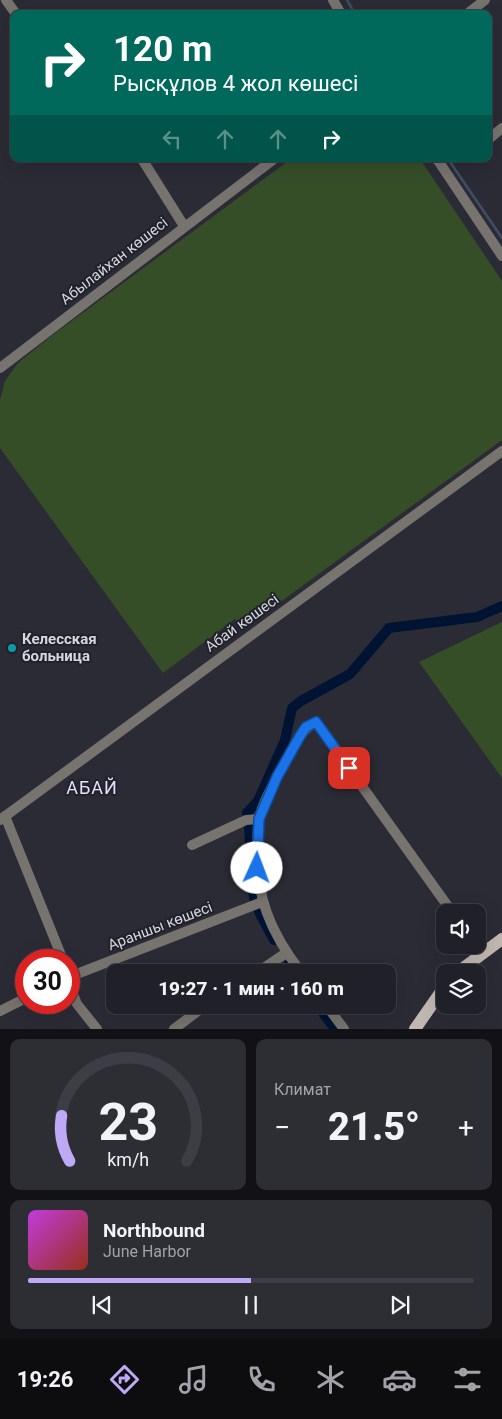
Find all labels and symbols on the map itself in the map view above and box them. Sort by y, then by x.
street label: Абылайхан көшесі [57,213,171,309]
street label: Абай көшесі [202,590,282,656]
place label: Келесская больница [22,630,97,665]
marker: Келесская больница [6,642,18,654]
pin [328,747,370,789]
district label: АБАЙ [66,777,118,798]
position arrow [230,841,282,893]
street label: Араншы көшесі [105,898,215,954]
speed limit sign: 30 [15,949,80,1014]

